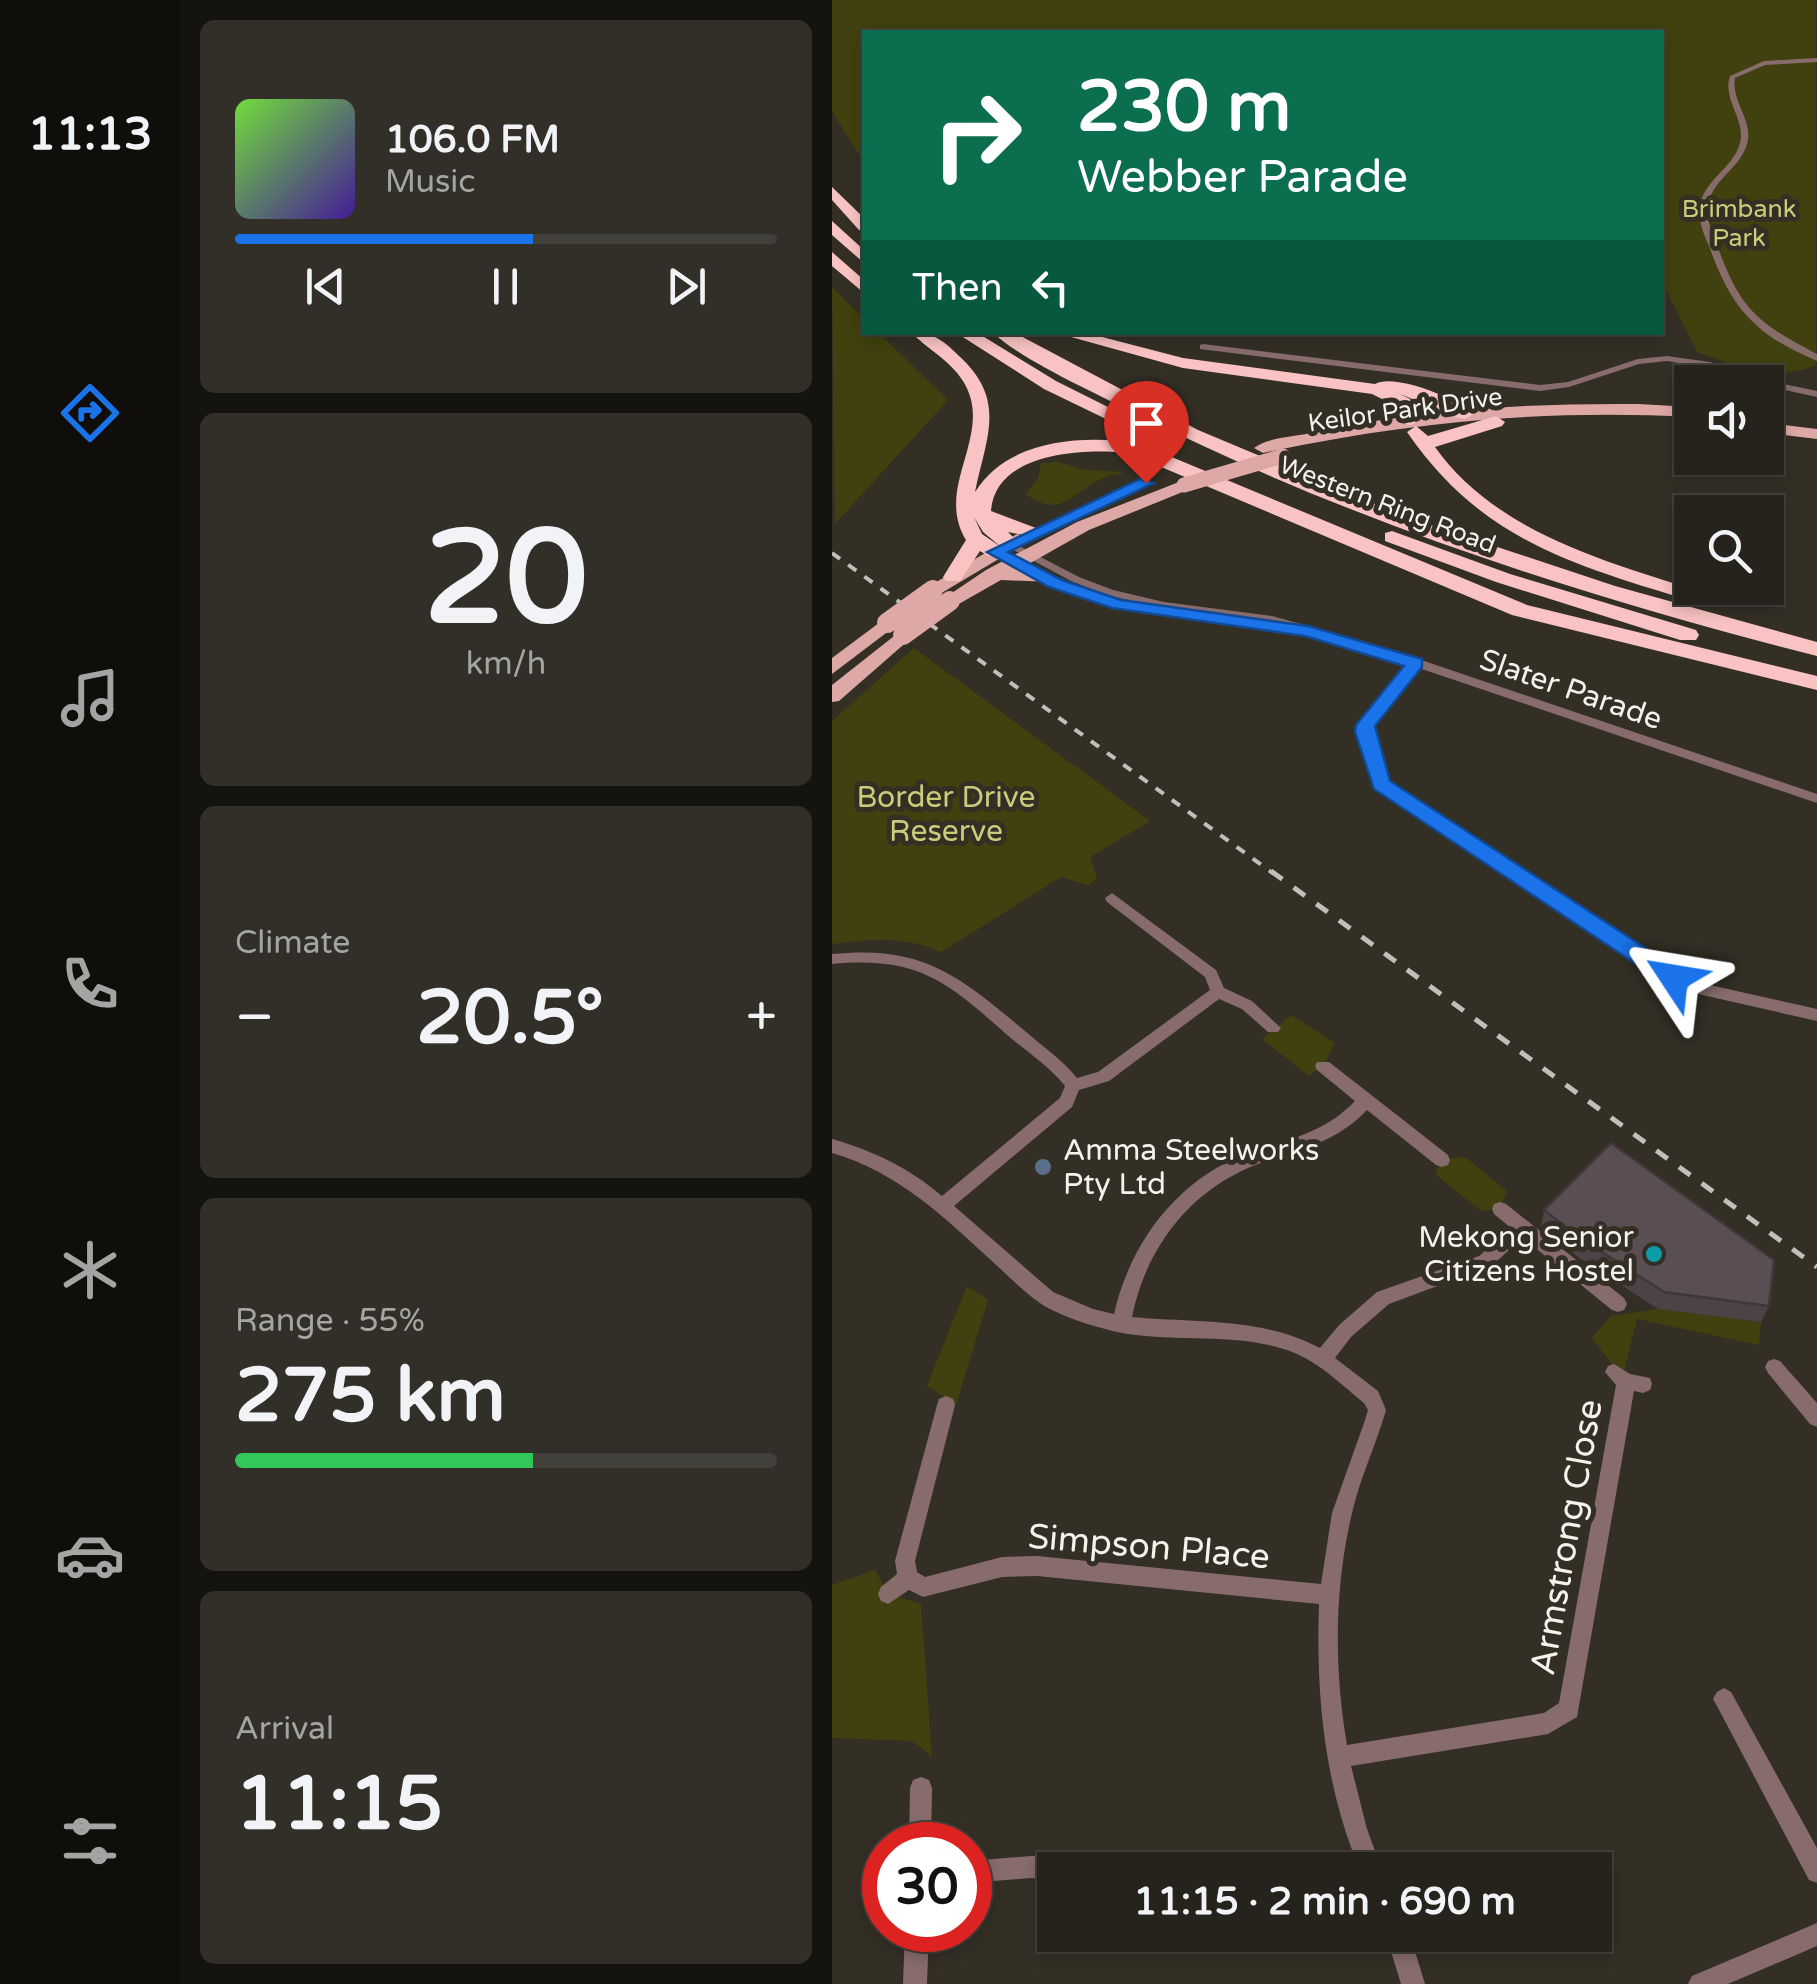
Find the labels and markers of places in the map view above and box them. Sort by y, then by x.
pin [1104,381,1189,484]
place label: Amma Steelworks Pty Ltd [1063,1132,1319,1203]
marker: Amma Steelworks Pty Ltd [1032,1156,1054,1178]
place label: Mekong Senior Citizens Hostel [1418,1219,1635,1290]
marker: Mekong Senior Citizens Hostel [1643,1243,1665,1265]

